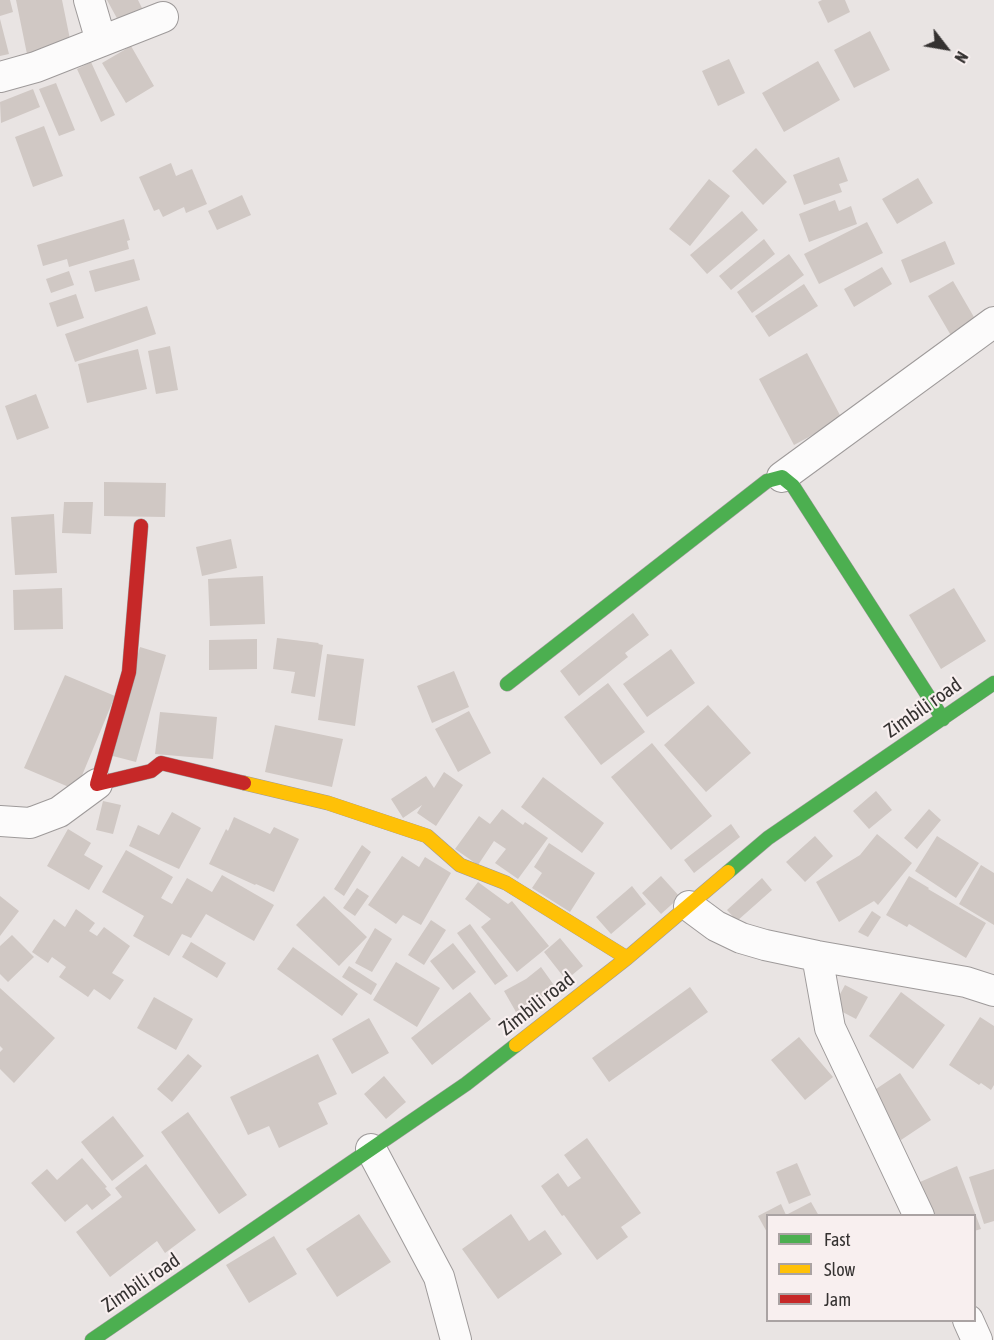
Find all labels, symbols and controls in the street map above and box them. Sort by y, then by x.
north arrow [916,18,976,78]
text: N [951,49,972,66]
street label: Zimbili road [880,673,966,743]
street label: Zimbili road [495,967,579,1041]
legend [766,1214,976,1322]
text: Fast [824,1229,851,1250]
street label: Zimbili road [97,1248,185,1318]
text: Slow [824,1259,855,1280]
text: Jam [824,1289,851,1310]

